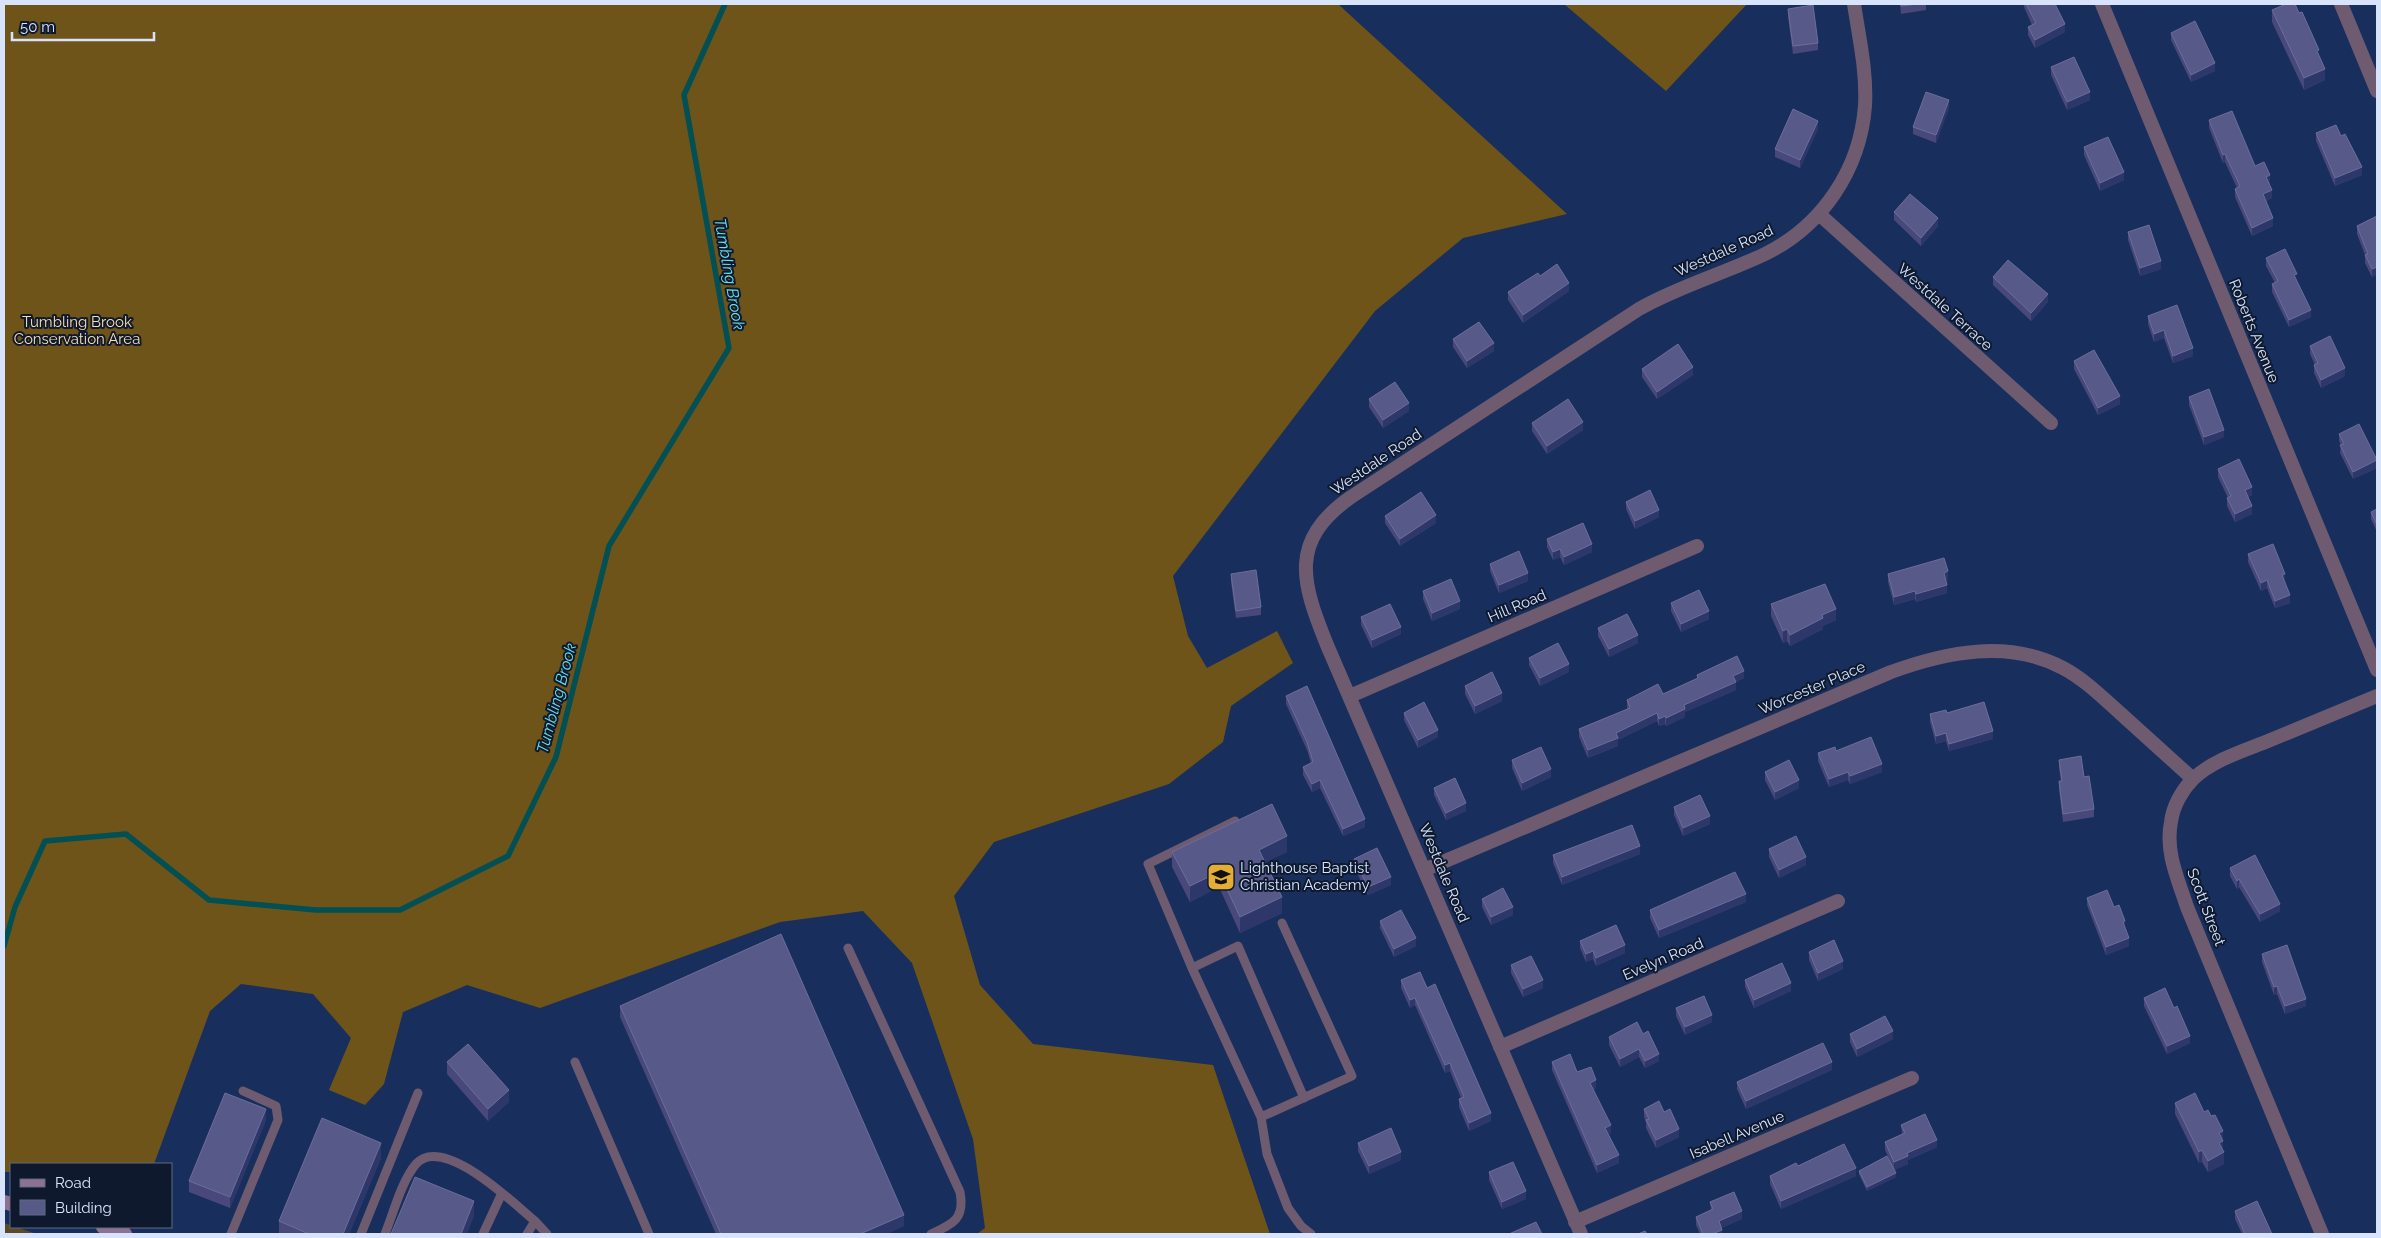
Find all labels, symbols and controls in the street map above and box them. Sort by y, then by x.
scale bar [12,10,155,42]
text: 50 m [20,18,55,36]
water label: Tumbling Brook [710,217,749,332]
street label: Westdale Road [1672,221,1776,281]
street label: Westdale Terrace [1894,260,1996,354]
street label: Roberts Avenue [2225,277,2283,386]
park label: Tumbling Brook Conservation Area [14,313,140,348]
street label: Westdale Road [1327,425,1425,499]
street label: Hill Road [1485,586,1549,626]
water label: Tumbling Brook [533,641,580,755]
street label: Worcester Place [1756,657,1868,719]
street label: Westdale Road [1415,821,1473,925]
place label: Lighthouse Baptist Christian Academy [1240,859,1370,894]
school or university icon: Lighthouse Baptist Christian Academy [1206,862,1236,892]
street label: Scott Street [2183,866,2229,948]
street label: Evelyn Road [1620,934,1706,984]
street label: Isabell Avenue [1687,1107,1787,1163]
legend [10,1163,172,1228]
text: Road [55,1174,91,1192]
text: Building [55,1199,112,1217]

